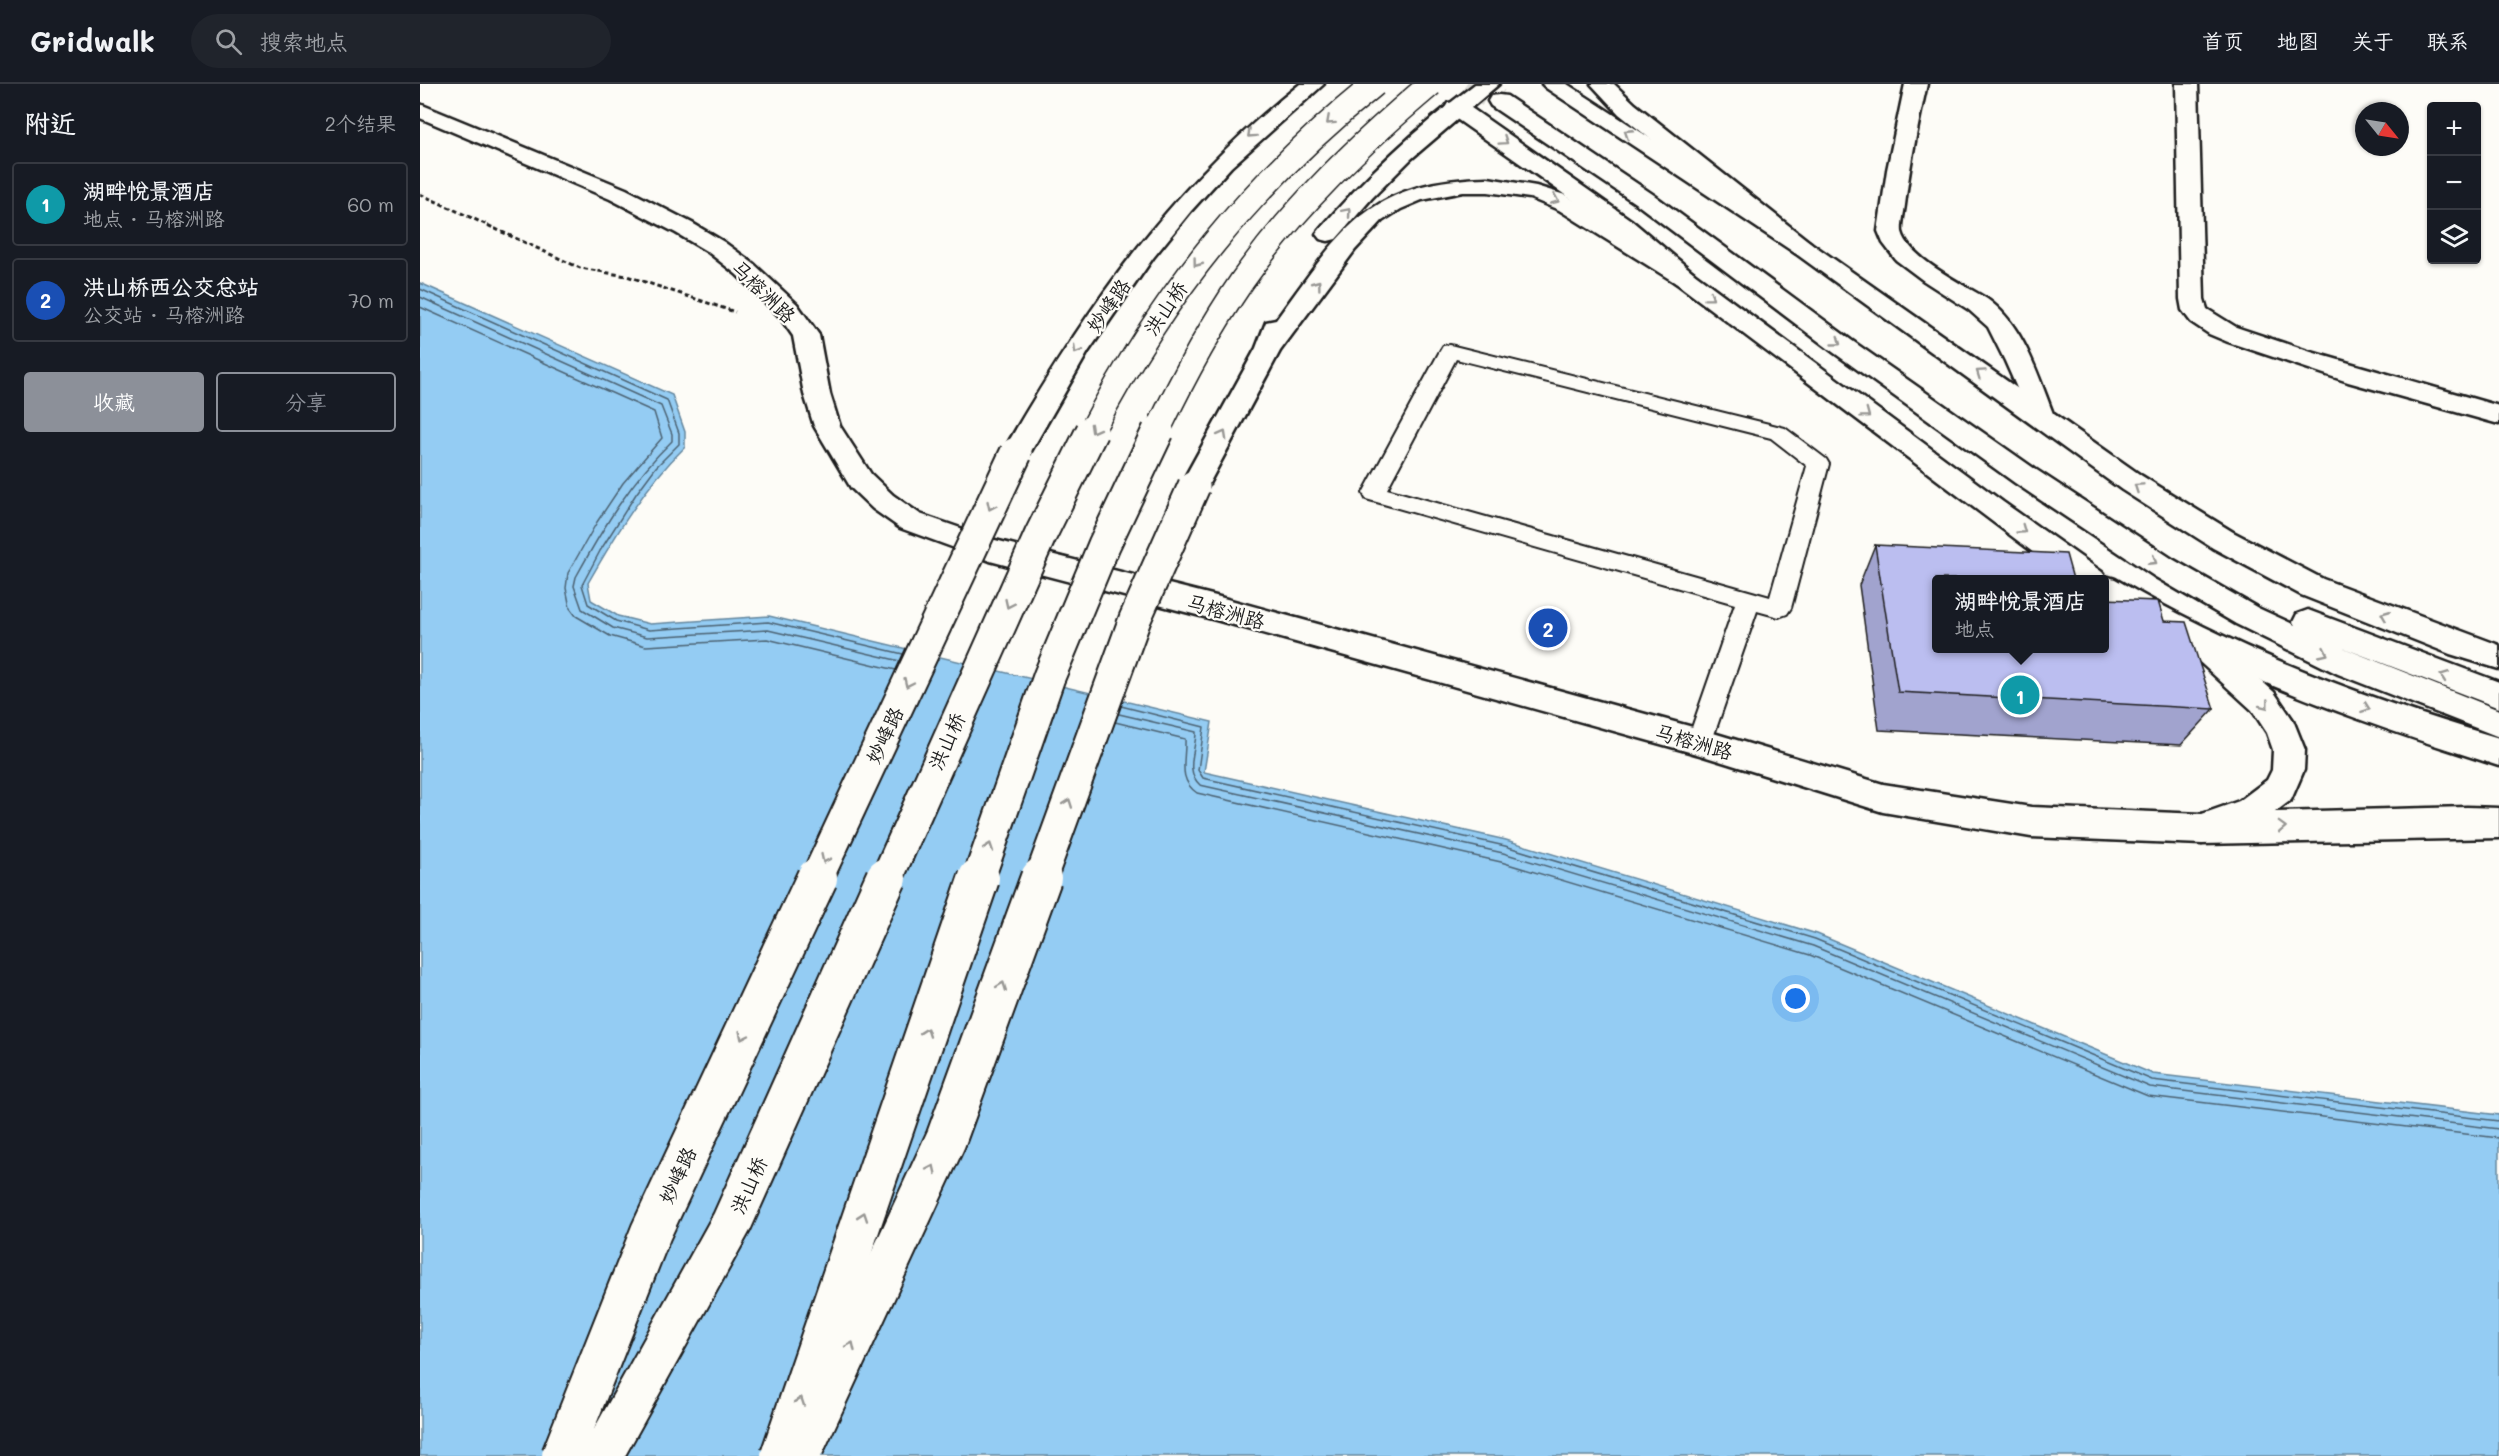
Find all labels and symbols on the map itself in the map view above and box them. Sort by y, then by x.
north arrow [2355,102,2409,156]
one-way arrow [1326,114,1337,125]
one-way arrow [1247,126,1258,137]
one-way arrow [1624,129,1635,140]
one-way arrow [1497,134,1508,145]
one-way arrow [1549,193,1560,205]
one-way arrow [1340,208,1351,219]
street label: 马榕洲路 [726,254,803,329]
one-way arrow [1193,257,1204,268]
street label: 妙峰路 [1080,272,1136,337]
street label: 洪山桥 [1137,276,1193,340]
one-way arrow [1310,280,1321,291]
one-way arrow [1703,289,1714,300]
one-way arrow [1831,335,1842,346]
one-way arrow [1072,344,1084,354]
one-way arrow [1976,369,1987,380]
one-way arrow [1859,406,1870,417]
one-way arrow [1090,422,1101,433]
one-way arrow [1216,431,1227,441]
one-way arrow [2134,483,2145,494]
one-way arrow [987,500,999,511]
one-way arrow [2016,523,2027,534]
one-way arrow [2147,553,2157,565]
street label: 马榕洲路 [1184,588,1269,634]
one-way arrow [1005,598,1017,609]
pin: 2 [1528,606,1568,650]
one-way arrow [2380,610,2391,622]
one-way arrow [2318,646,2329,658]
one-way arrow [2439,670,2450,683]
pin: 1 [2000,672,2040,718]
one-way arrow [904,676,916,687]
one-way arrow [2257,698,2268,709]
street label: 妙峰路 [860,701,909,768]
one-way arrow [2360,701,2371,714]
street label: 洪山桥 [922,708,970,774]
street label: 马榕洲路 [1652,717,1737,765]
one-way arrow [1061,798,1074,809]
one-way arrow [2277,820,2286,833]
one-way arrow [982,842,995,853]
one-way arrow [821,853,833,864]
one-way arrow [994,982,1007,992]
your location [1781,984,1810,1013]
one-way arrow [919,1027,932,1038]
one-way arrow [738,1029,750,1040]
street label: 妙峰路 [653,1141,702,1208]
street label: 洪山桥 [724,1152,772,1218]
one-way arrow [925,1164,937,1175]
one-way arrow [856,1211,869,1222]
one-way arrow [843,1341,855,1352]
one-way arrow [793,1396,806,1407]

